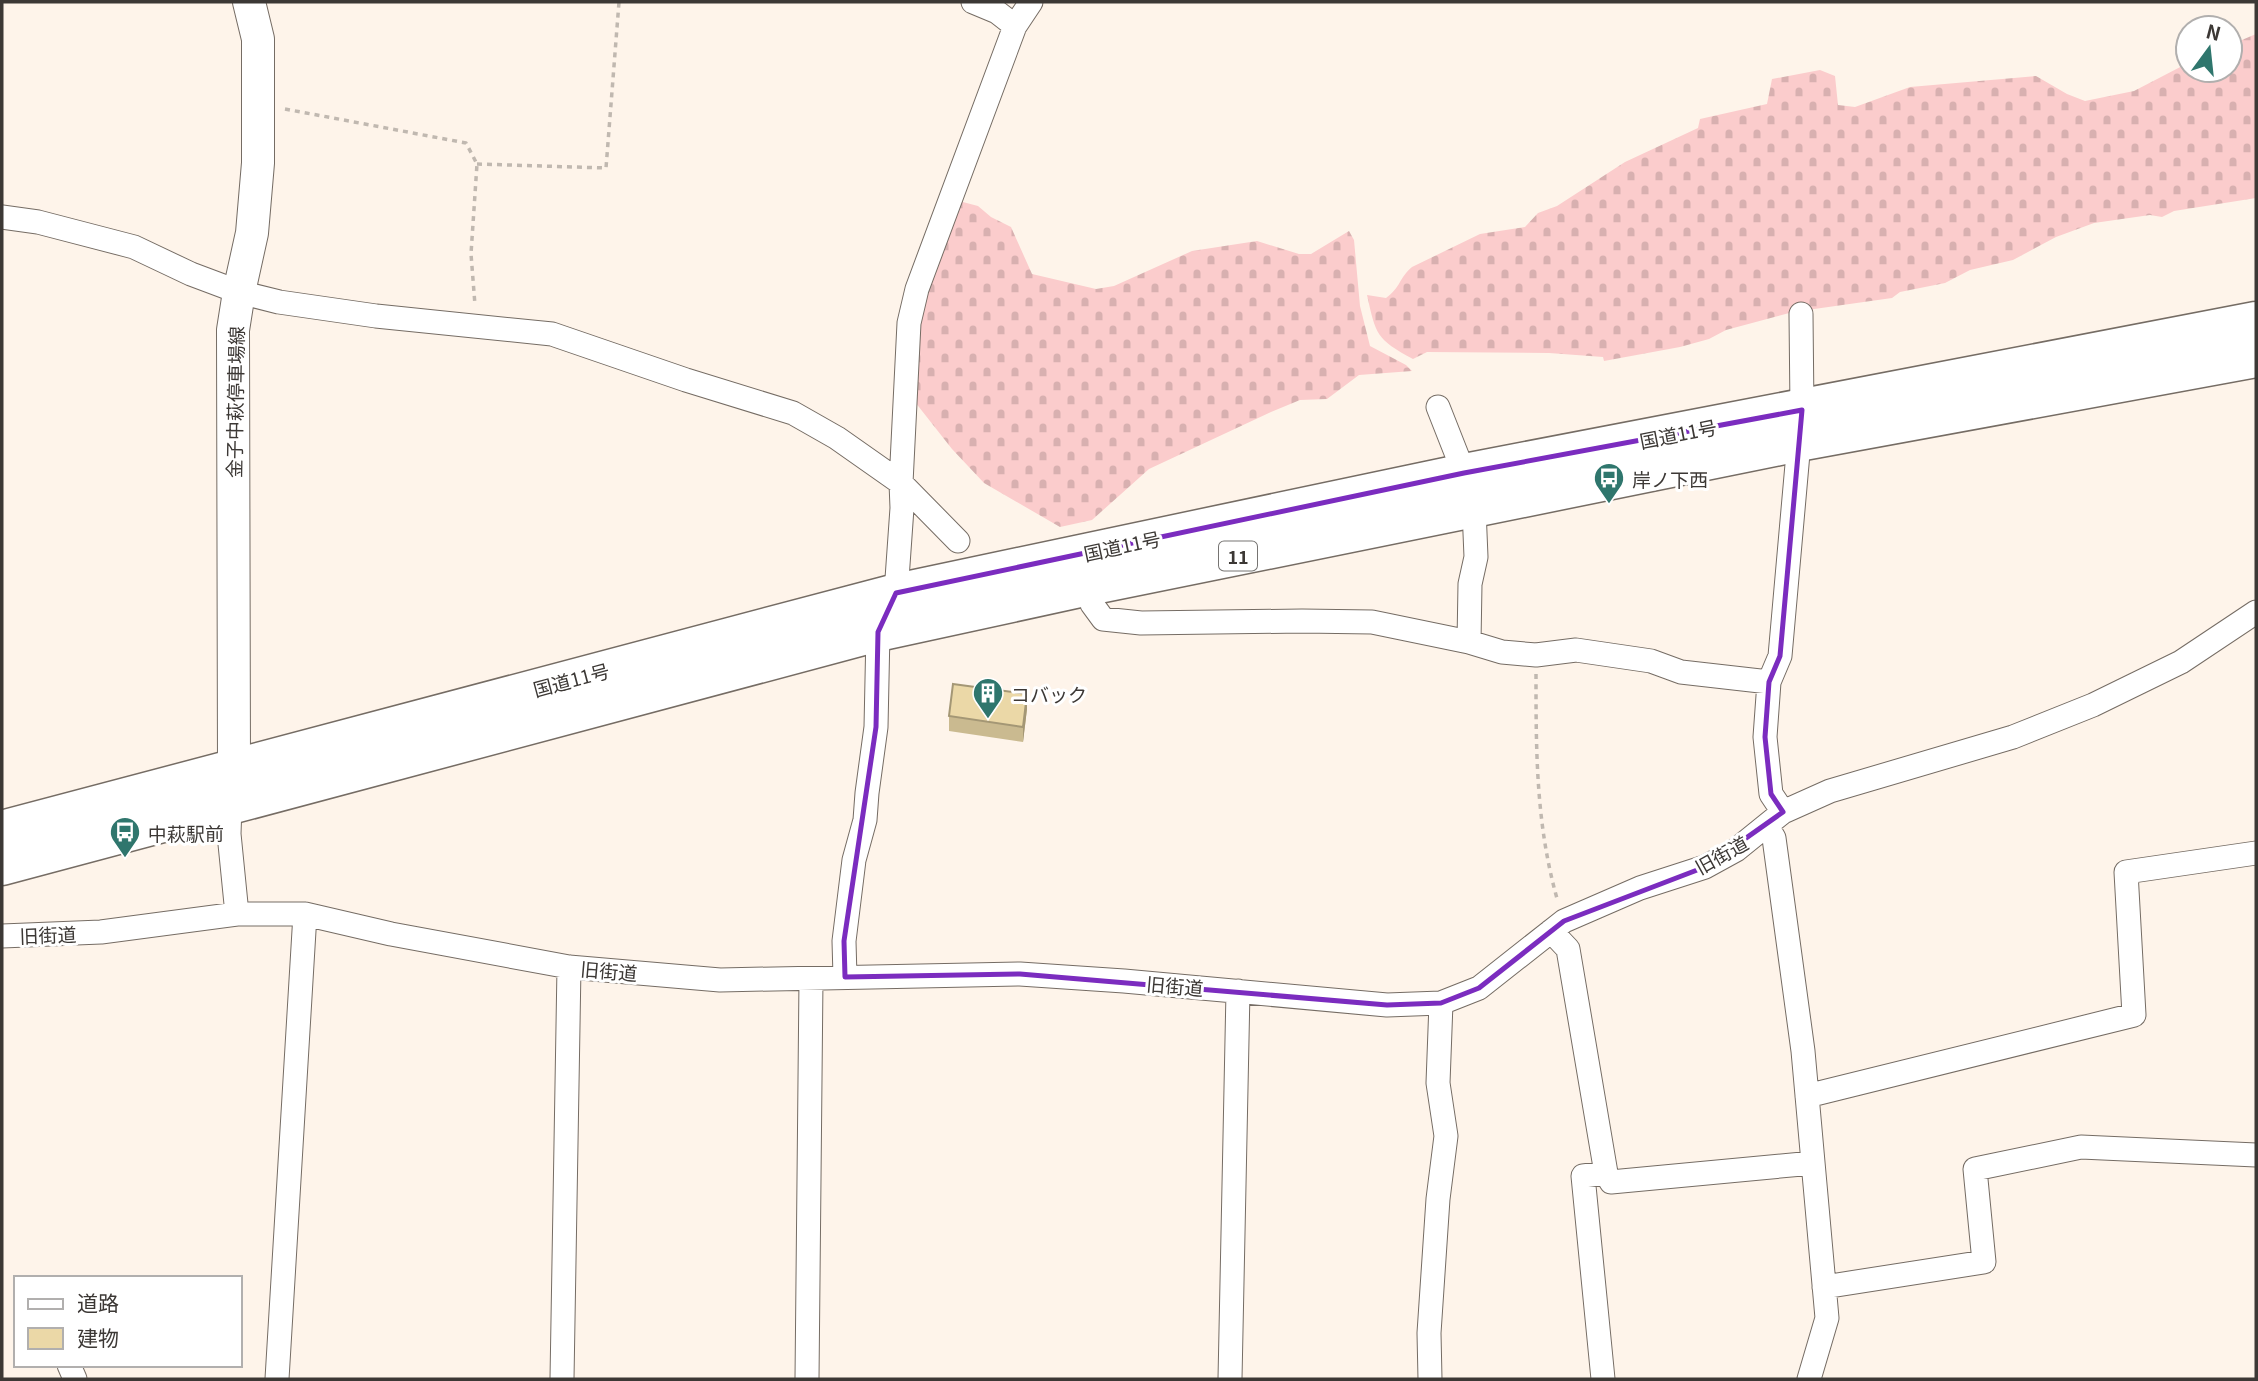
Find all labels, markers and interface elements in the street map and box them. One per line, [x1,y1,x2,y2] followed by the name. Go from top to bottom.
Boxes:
[2174,14,2244,84] north arrow
[2203,16,2224,46] text: N
[219,326,249,478] street label: 金子中萩停車場線
[1637,412,1719,454] street label: 国道11号
[1592,461,1626,505] bus stop icon: 岸ノ下西
[1632,465,1708,492] place label: 岸ノ下西
[1081,524,1163,566] street label: 国道11号
[1219,542,1257,570] road number: 11
[530,656,612,702] street label: 国道11号
[971,676,1005,720] building icon: コバック
[1011,680,1087,707] place label: コバック
[108,815,142,859] bus stop icon: 中萩駅前
[148,819,224,846] place label: 中萩駅前
[1690,828,1752,880] street label: 旧街道
[19,920,77,948] street label: 旧街道
[579,954,639,986] street label: 旧街道
[1145,969,1205,1001] street label: 旧街道
[14,1276,242,1367] legend
[77,1287,119,1317] text: 道路
[77,1322,119,1352] text: 建物

